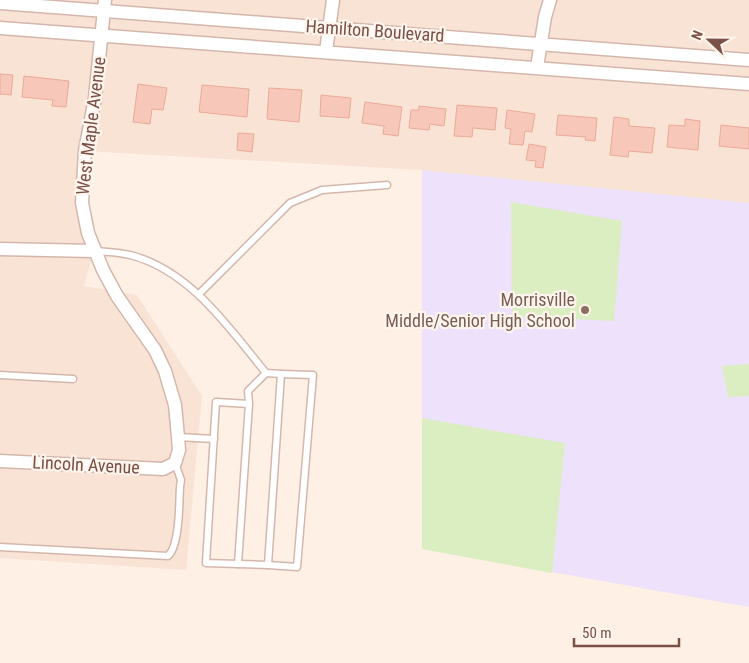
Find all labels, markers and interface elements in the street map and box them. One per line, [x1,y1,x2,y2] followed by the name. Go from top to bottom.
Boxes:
[305,15,445,46] street label: Hamilton Boulevard
[684,15,734,65] north arrow
[688,28,706,42] text: N
[72,56,109,196] street label: West Maple Avenue
[385,289,575,331] place label: Morrisville Middle/Senior High School
[579,304,591,316] marker: Morrisville Middle/Senior High School
[32,451,140,478] street label: Lincoln Avenue
[574,616,679,648] scale bar
[582,624,612,642] text: 50 m

